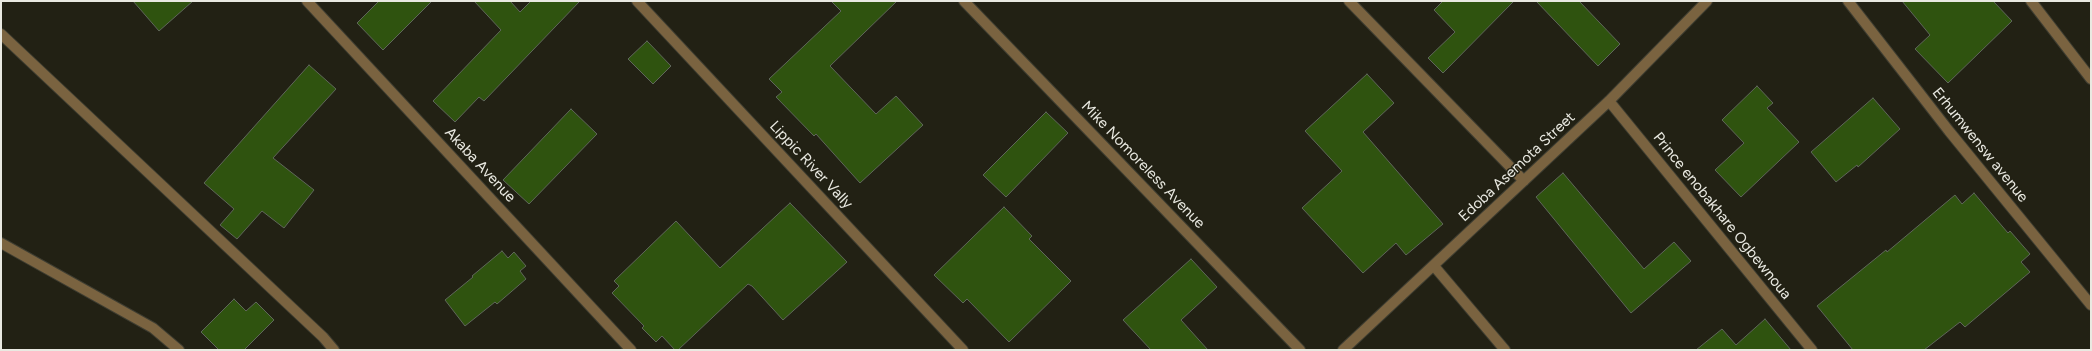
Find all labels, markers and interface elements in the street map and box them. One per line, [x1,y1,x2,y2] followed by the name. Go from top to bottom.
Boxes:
[1928,84,2032,206] street label: Erhumwensw avenue
[1077,98,1209,232] street label: Mike Nomoreless Avenue
[1455,108,1579,226] street label: Edoba Asemota Street
[766,117,856,213] street label: Lippic River Vally
[441,124,519,206] street label: Akaba Avenue
[1649,129,1795,303] street label: Prince enobakhare Ogbewnoua

